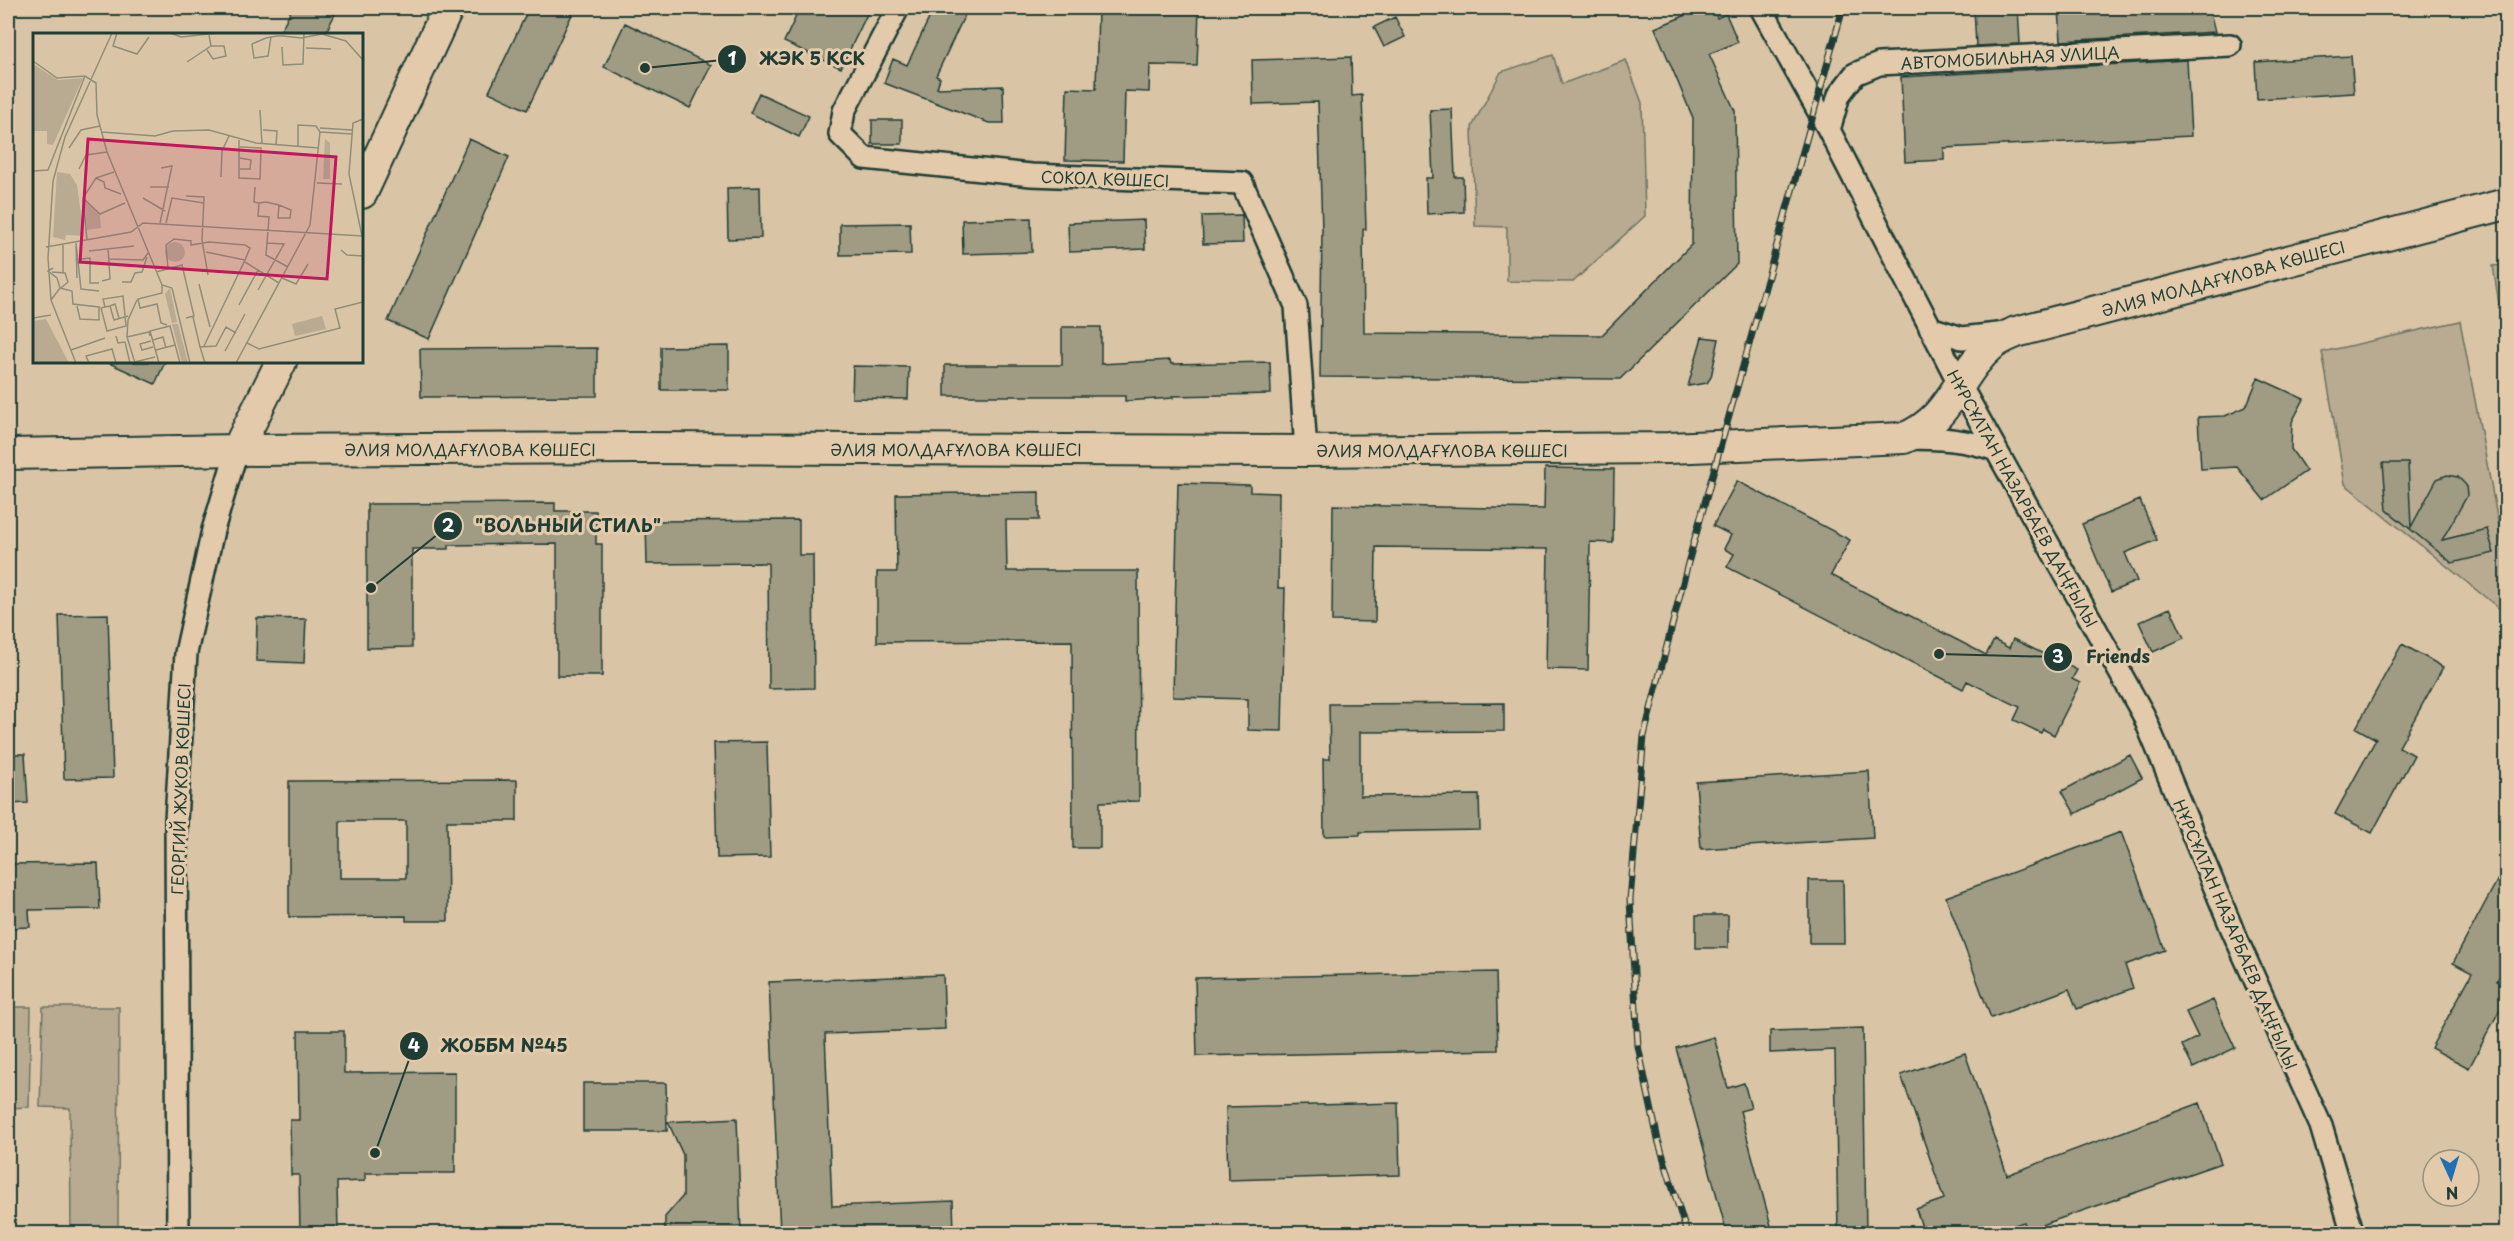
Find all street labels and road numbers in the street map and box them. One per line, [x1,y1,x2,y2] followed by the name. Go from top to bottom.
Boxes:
[1900,39,2120,75] street label: АВТОМОБИЛЬНАЯ УЛИЦА
[1040,164,1170,192] street label: СОКОЛ КӨШЕСІ
[2099,234,2347,322] street label: ӘЛИЯ МОЛДАҒҰЛОВА КӨШЕСІ
[1942,365,2104,631] street label: НҰРСҰЛТАН НАЗАРБАЕВ ДАҢҒЫЛЫ
[344,437,596,461] street label: ӘЛИЯ МОЛДАҒҰЛОВА КӨШЕСІ
[830,437,1082,461] street label: ӘЛИЯ МОЛДАҒҰЛОВА КӨШЕСІ
[1316,438,1568,462] street label: ӘЛИЯ МОЛДАҒҰЛОВА КӨШЕСІ
[164,683,196,895] street label: ГЕОРГИЙ ЖУКОВ КӨШЕСІ
[2168,795,2304,1073] street label: НҰРСҰЛТАН НАЗАРБАЕВ ДАҢҒЫЛЫ

